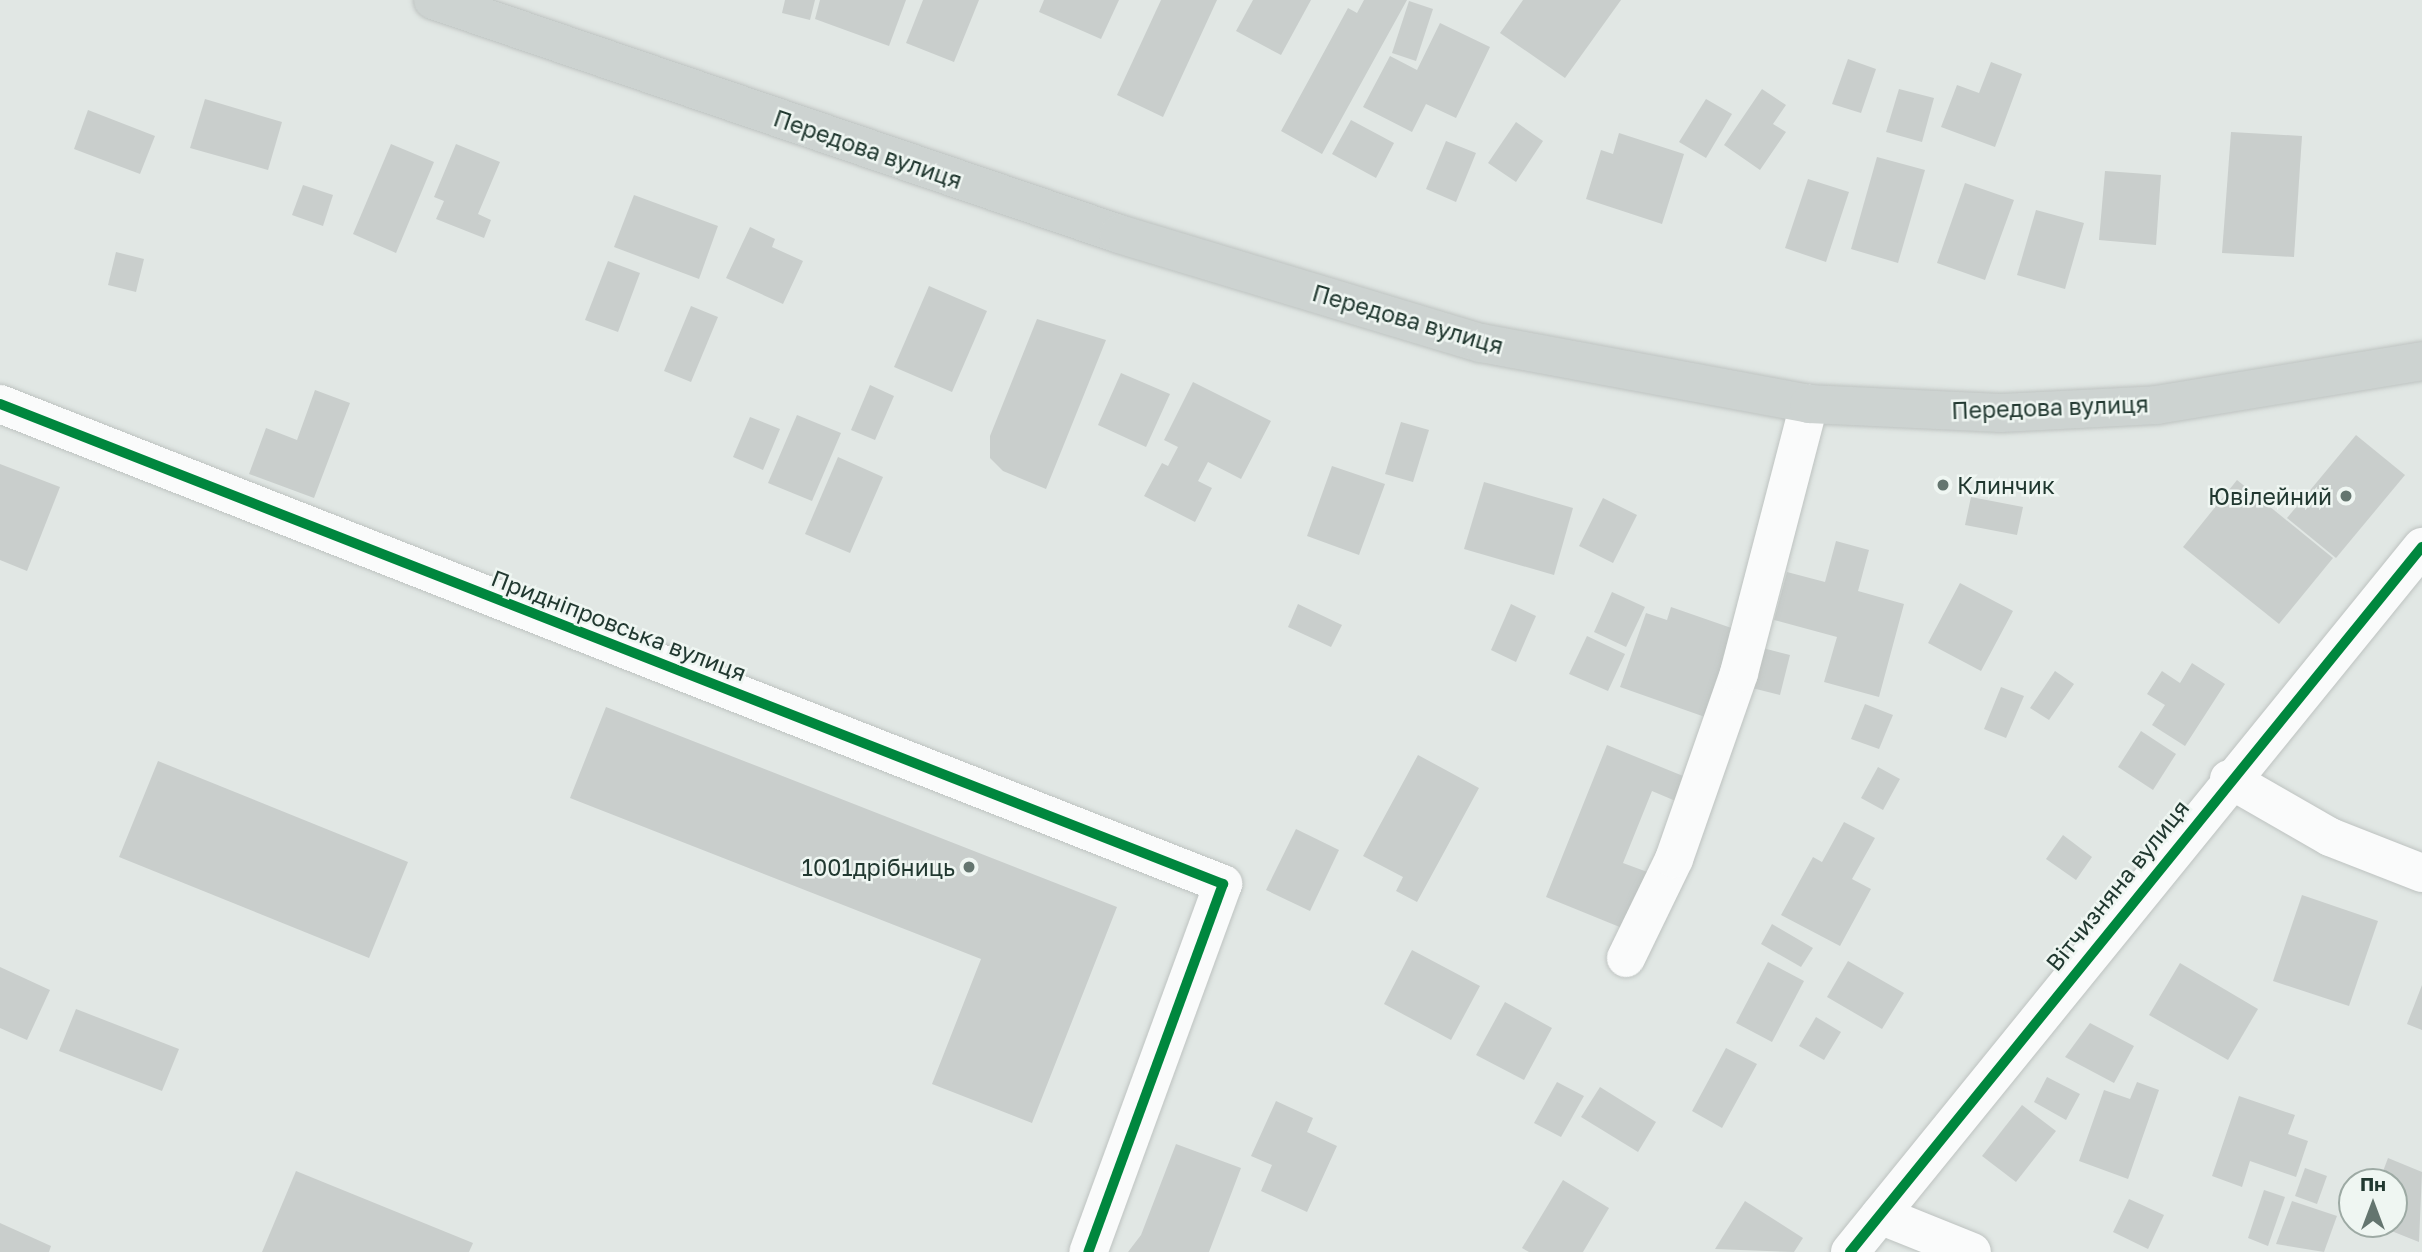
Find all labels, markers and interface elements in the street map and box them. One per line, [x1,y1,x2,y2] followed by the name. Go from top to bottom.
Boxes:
[770,104,966,194] street label: Передова вулиця
[1309,279,1507,359] street label: Передова вулиця
[1951,390,2149,424] street label: Передова вулиця
[1957,471,2055,499] place label: Клинчик
[1935,477,1951,493] marker: Клинчик
[2208,482,2332,510] place label: Ювілейний
[2338,488,2354,504] marker: Ювілейний
[488,564,750,686] street label: Придніпровська вулиця
[2040,794,2194,976] street label: Вітчизняна вулиця
[802,853,955,881] place label: 1001дрібниць
[961,859,977,875] marker: 1001дрібниць
[2338,1168,2408,1238] north arrow
[2360,1172,2386,1195] text: Пн

